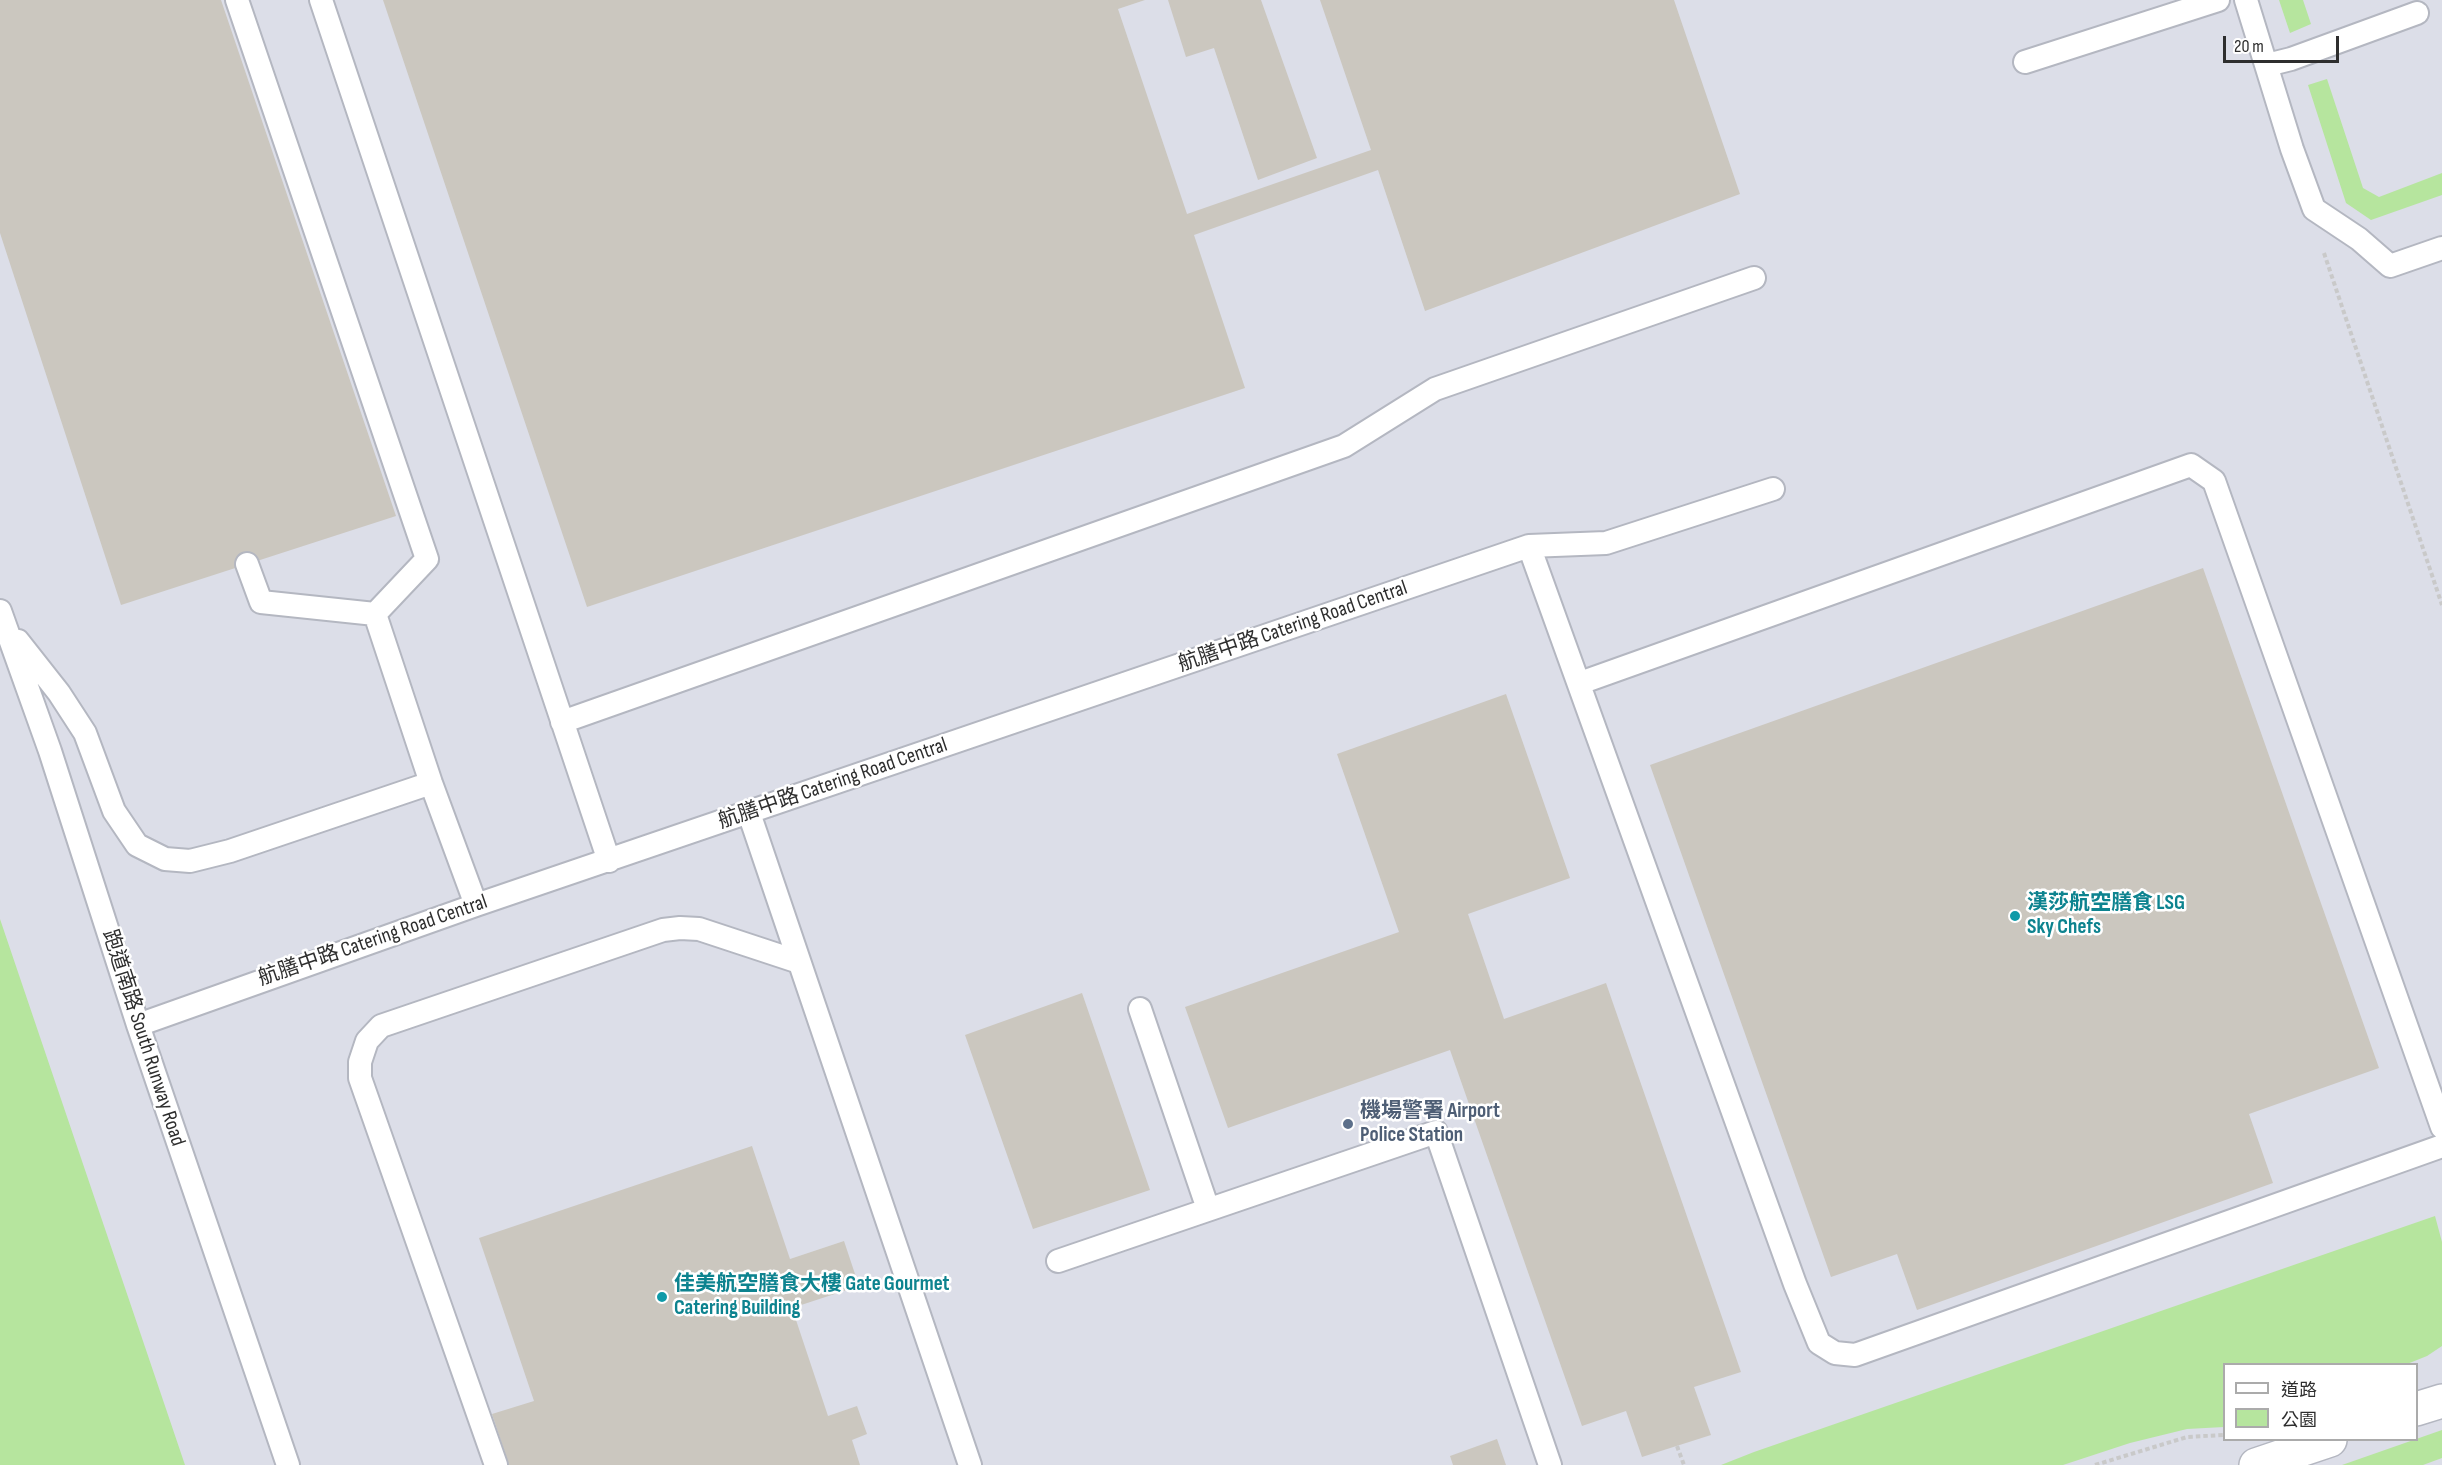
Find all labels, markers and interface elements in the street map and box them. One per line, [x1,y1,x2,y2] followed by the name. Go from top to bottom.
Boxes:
[2226,24,2342,62] scale bar
[2234,36,2264,57] text: 20 m
[1175,576,1411,678] street label: 航膳中路 Catering Road Central
[715,733,951,835] street label: 航膳中路 Catering Road Central
[255,890,491,992] street label: 航膳中路 Catering Road Central
[2027,891,2185,941] place label: 漢莎航空膳食 LSG Sky Chefs
[2008,909,2022,923] marker: 漢莎航空膳食 LSG Sky Chefs
[96,927,190,1149] street label: 跑道南路 South Runway Road
[1360,1099,1500,1149] place label: 機場警署 Airport Police Station
[1341,1117,1355,1131] marker: 機場警署 Airport Police Station
[674,1272,950,1322] place label: 佳美航空膳食大樓 Gate Gourmet Catering Building
[655,1290,669,1304] marker: 佳美航空膳食大樓 Gate Gourmet Catering Building
[2223,1363,2418,1441] legend
[2281,1380,2317,1401] text: 道路
[2281,1410,2317,1431] text: 公園

